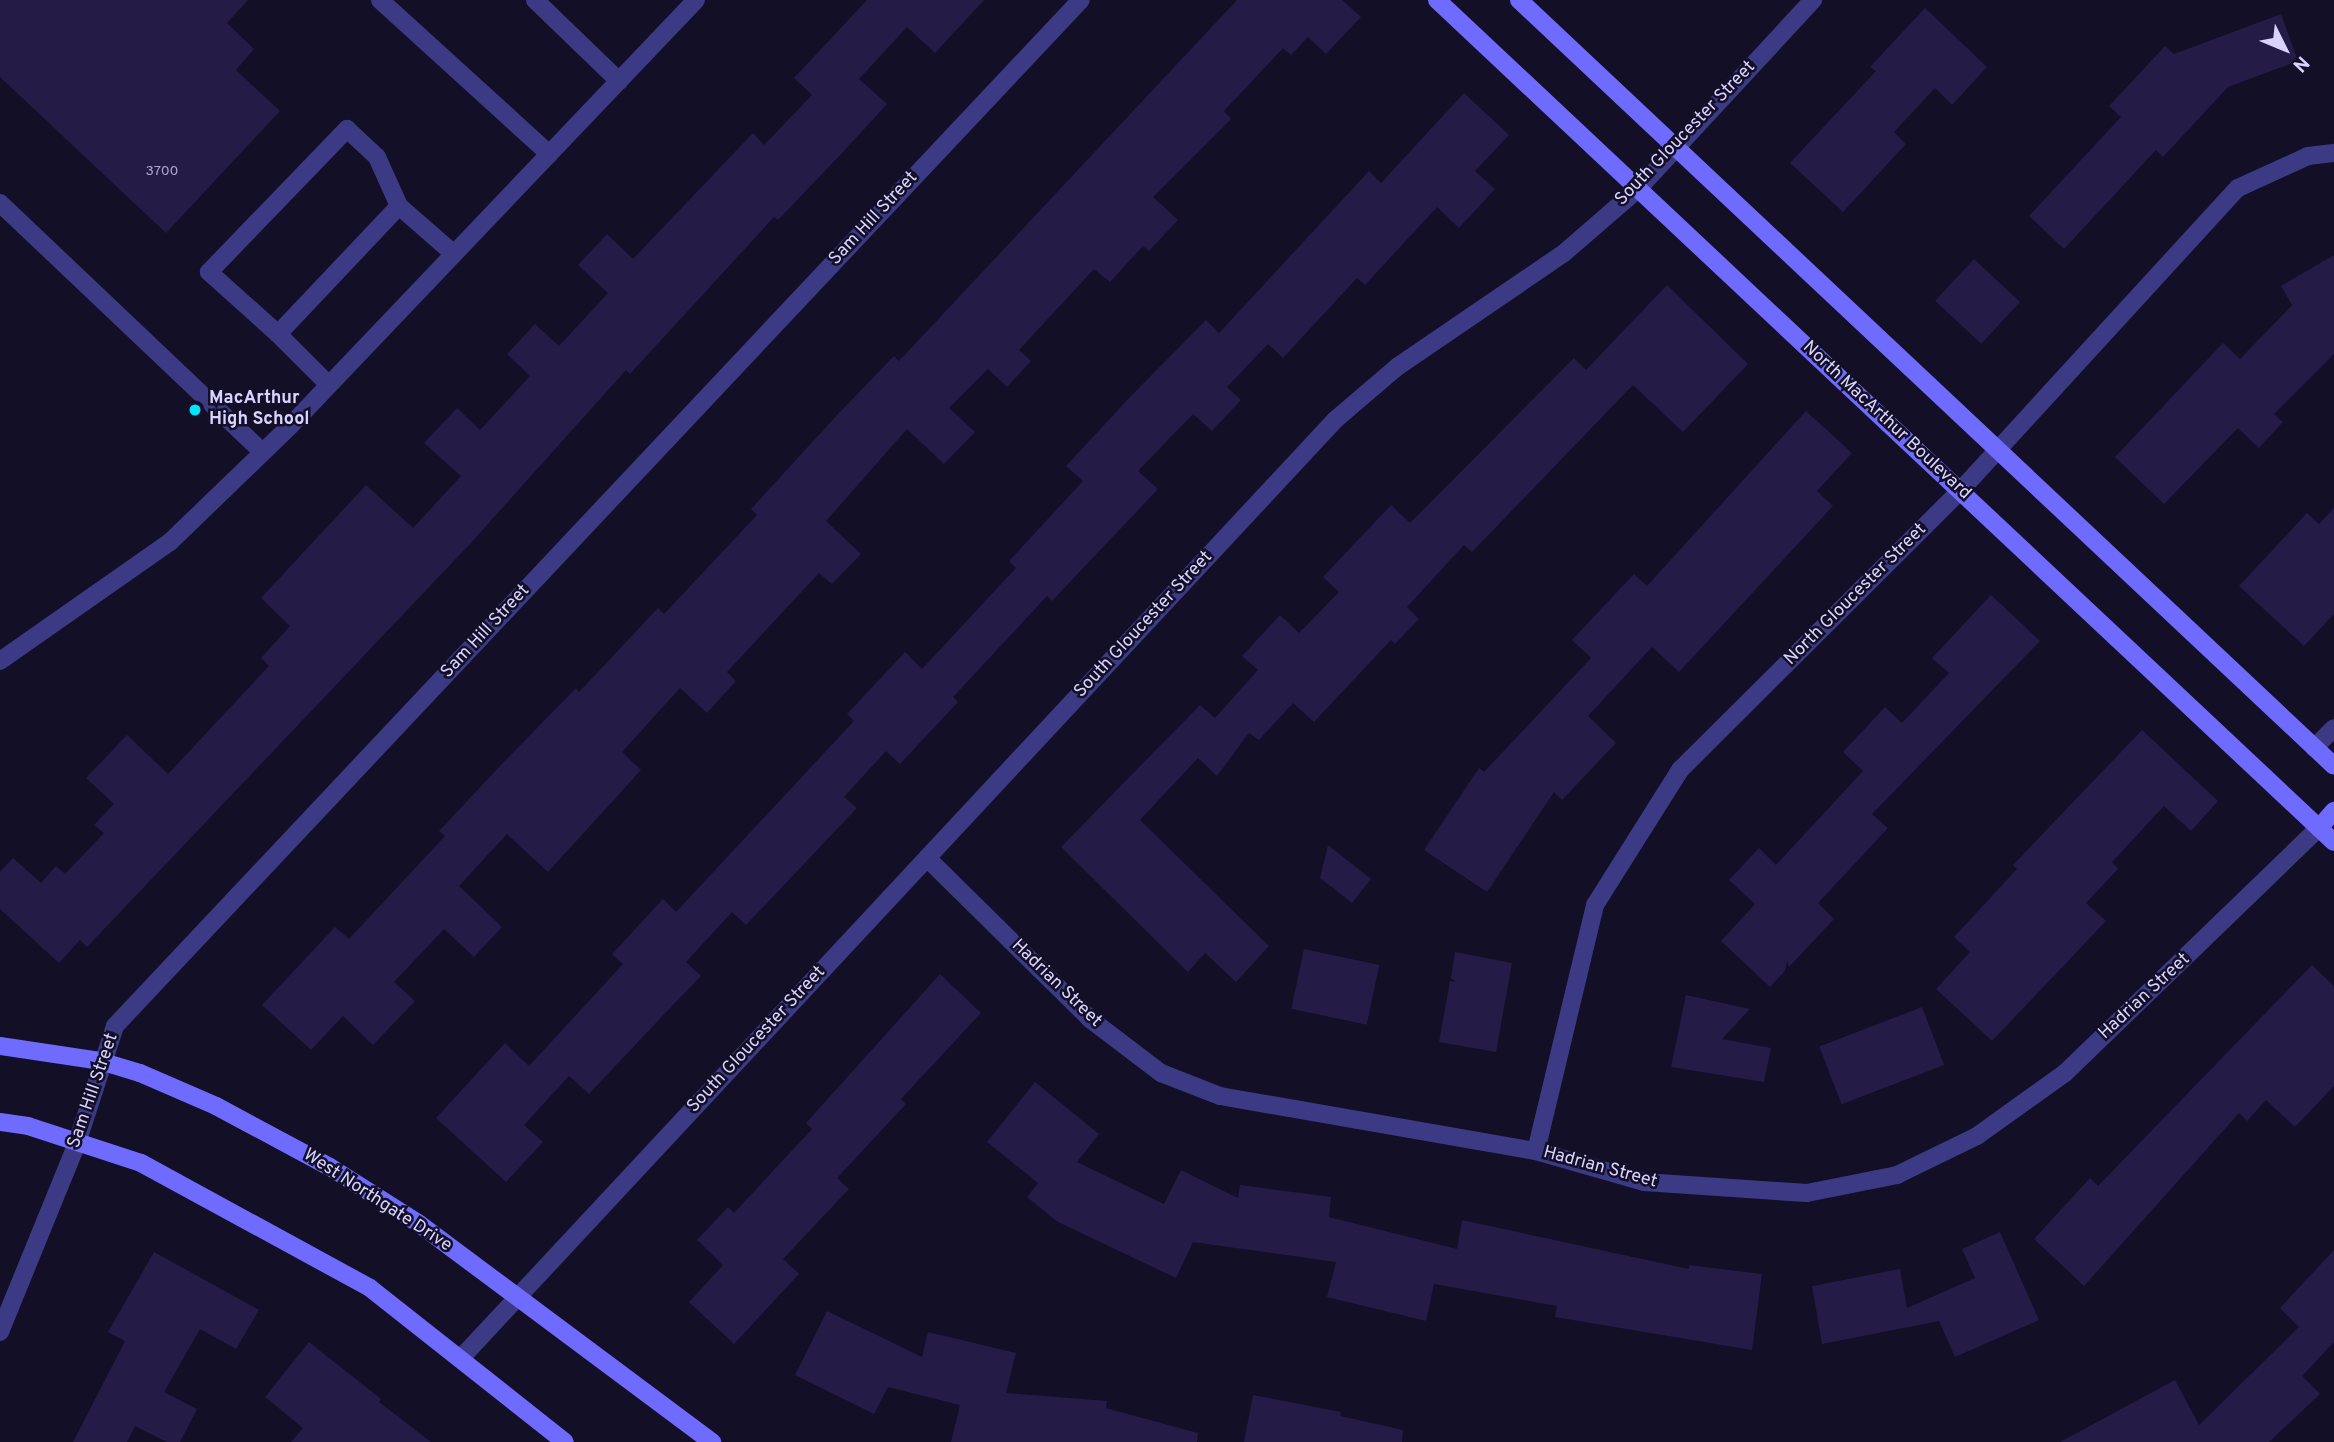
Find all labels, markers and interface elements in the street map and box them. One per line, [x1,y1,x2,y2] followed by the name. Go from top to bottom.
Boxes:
[2250,14,2320,84] north arrow
[2287,50,2314,76] text: N
[1611,57,1761,211] street label: South Gloucester Street
[145,164,179,180] house number: 3700
[825,168,923,270] street label: Sam Hill Street
[1797,337,1975,505] street label: North MacArthur Boulevard
[209,389,310,432] place label: MacArthur High School
[187,402,203,418] marker: MacArthur High School
[1780,519,1932,671] street label: North Gloucester Street
[1070,547,1218,703] street label: South Gloucester Street
[437,581,535,683] street label: Sam Hill Street
[1006,936,1106,1032] street label: Hadrian Street
[2095,949,2195,1045] street label: Hadrian Street
[683,962,831,1118] street label: South Gloucester Street
[64,1031,124,1151] street label: Sam Hill Street
[1541,1142,1659,1194] street label: Hadrian Street
[299,1145,455,1257] street label: West Northgate Drive

